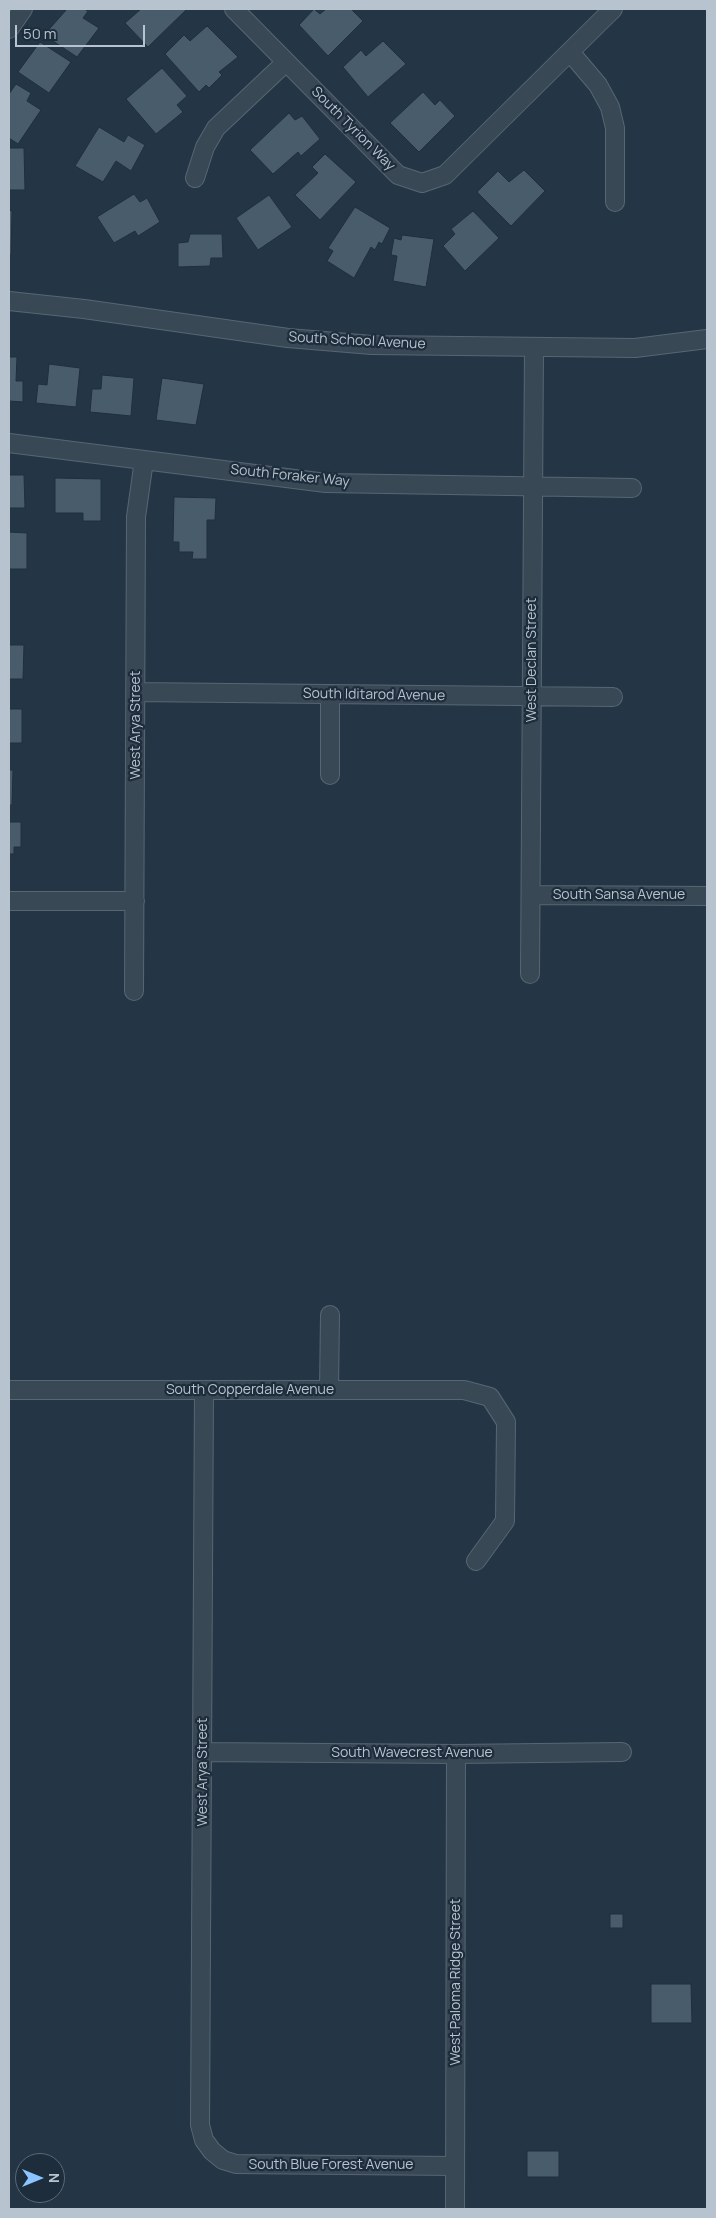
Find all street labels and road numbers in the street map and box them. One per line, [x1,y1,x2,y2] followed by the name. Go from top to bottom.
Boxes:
[308,84,398,174] street label: South Tyrion Way
[288,329,426,353] street label: South School Avenue
[230,461,350,491] street label: South Foraker Way
[524,598,540,722] street label: West Declan Street
[128,671,144,779] street label: West Arya Street
[303,685,445,705] street label: South Iditarod Avenue
[553,887,685,903] street label: South Sansa Avenue
[166,1382,334,1398] street label: South Copperdale Avenue
[195,1718,211,1826] street label: West Arya Street
[331,1745,493,1761] street label: South Wavecrest Avenue
[448,1899,464,2065] street label: West Paloma Ridge Street
[249,2157,413,2173] street label: South Blue Forest Avenue

